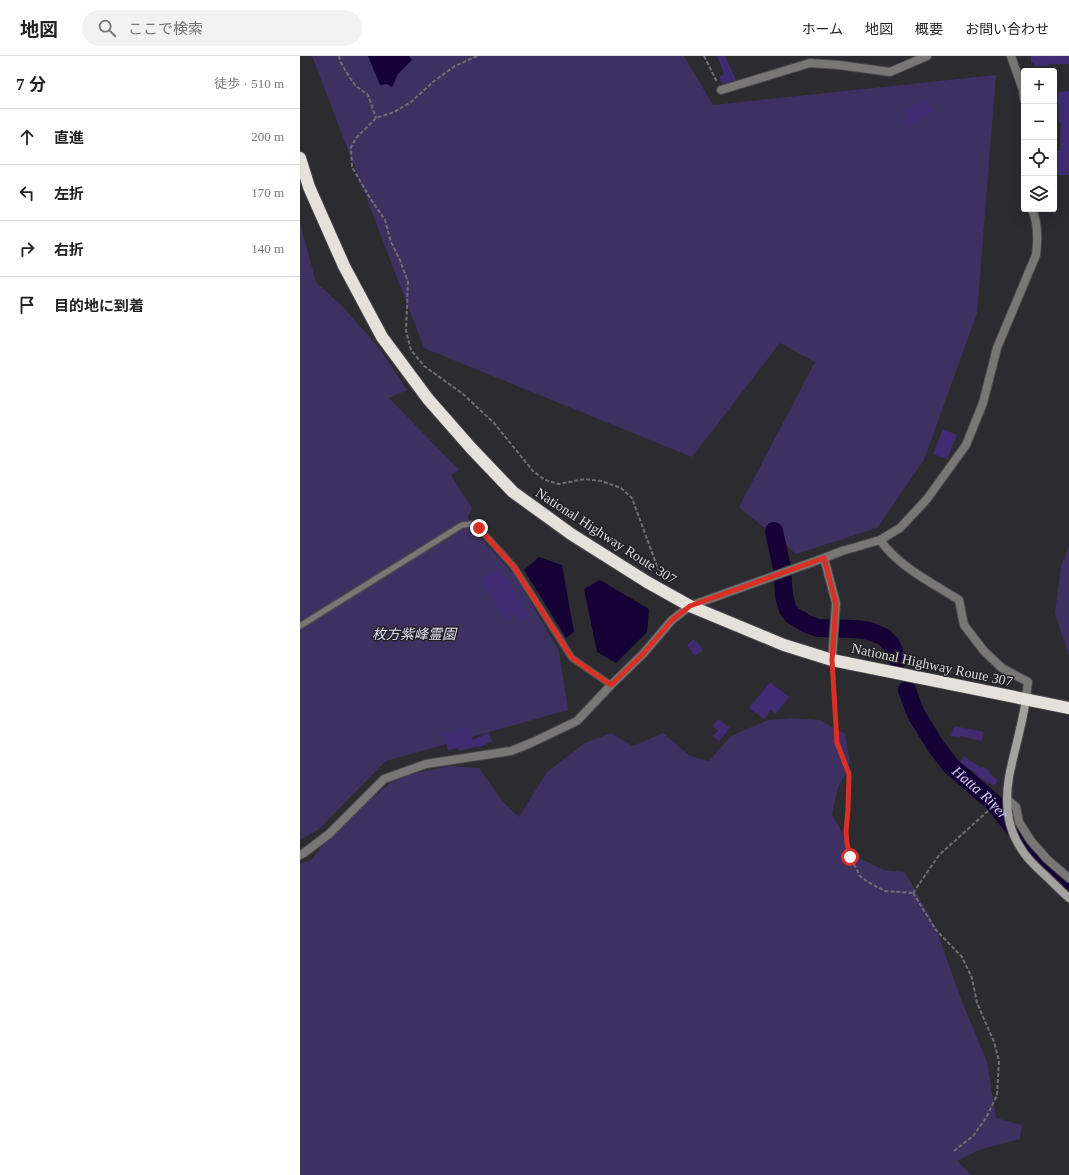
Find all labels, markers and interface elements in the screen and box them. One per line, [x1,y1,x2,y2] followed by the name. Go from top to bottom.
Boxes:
[82,10,362,46] search box
[96,17,118,39] icon: search
[20,19,58,40] text: 地図
[128,21,203,37] text: ここで検索
[801,22,843,37] text: ホーム
[865,22,893,37] text: 地図
[915,22,943,37] text: 概要
[965,22,1049,37] text: お問い合わせ
[1021,68,1057,212] map controls
[1021,68,1057,104] button: +
[16,75,46,94] text: 7 分
[214,76,284,91] text: 徒歩 · 510 m
[1021,104,1057,140] button: −
[16,126,38,148] icon: ahead
[251,129,284,144] text: 200 m
[54,130,84,146] text: 直進
[1021,140,1057,176] button: locate
[1021,176,1057,212] button: layers
[16,182,38,204] icon: left
[251,185,284,200] text: 170 m
[54,186,84,202] text: 左折
[16,238,38,260] icon: right
[251,241,284,256] text: 140 m
[54,242,84,258] text: 右折
[16,294,38,316] icon: arrive
[54,298,144,314] text: 目的地に到着
[533,485,679,587] street label: National Highway Route 307
[470,519,488,537] route end
[372,627,458,642] park label: 枚方紫峰霊園
[850,641,1014,689] street label: National Highway Route 307
[948,762,1012,822] water label: Hatta River
[841,848,859,866] route start

